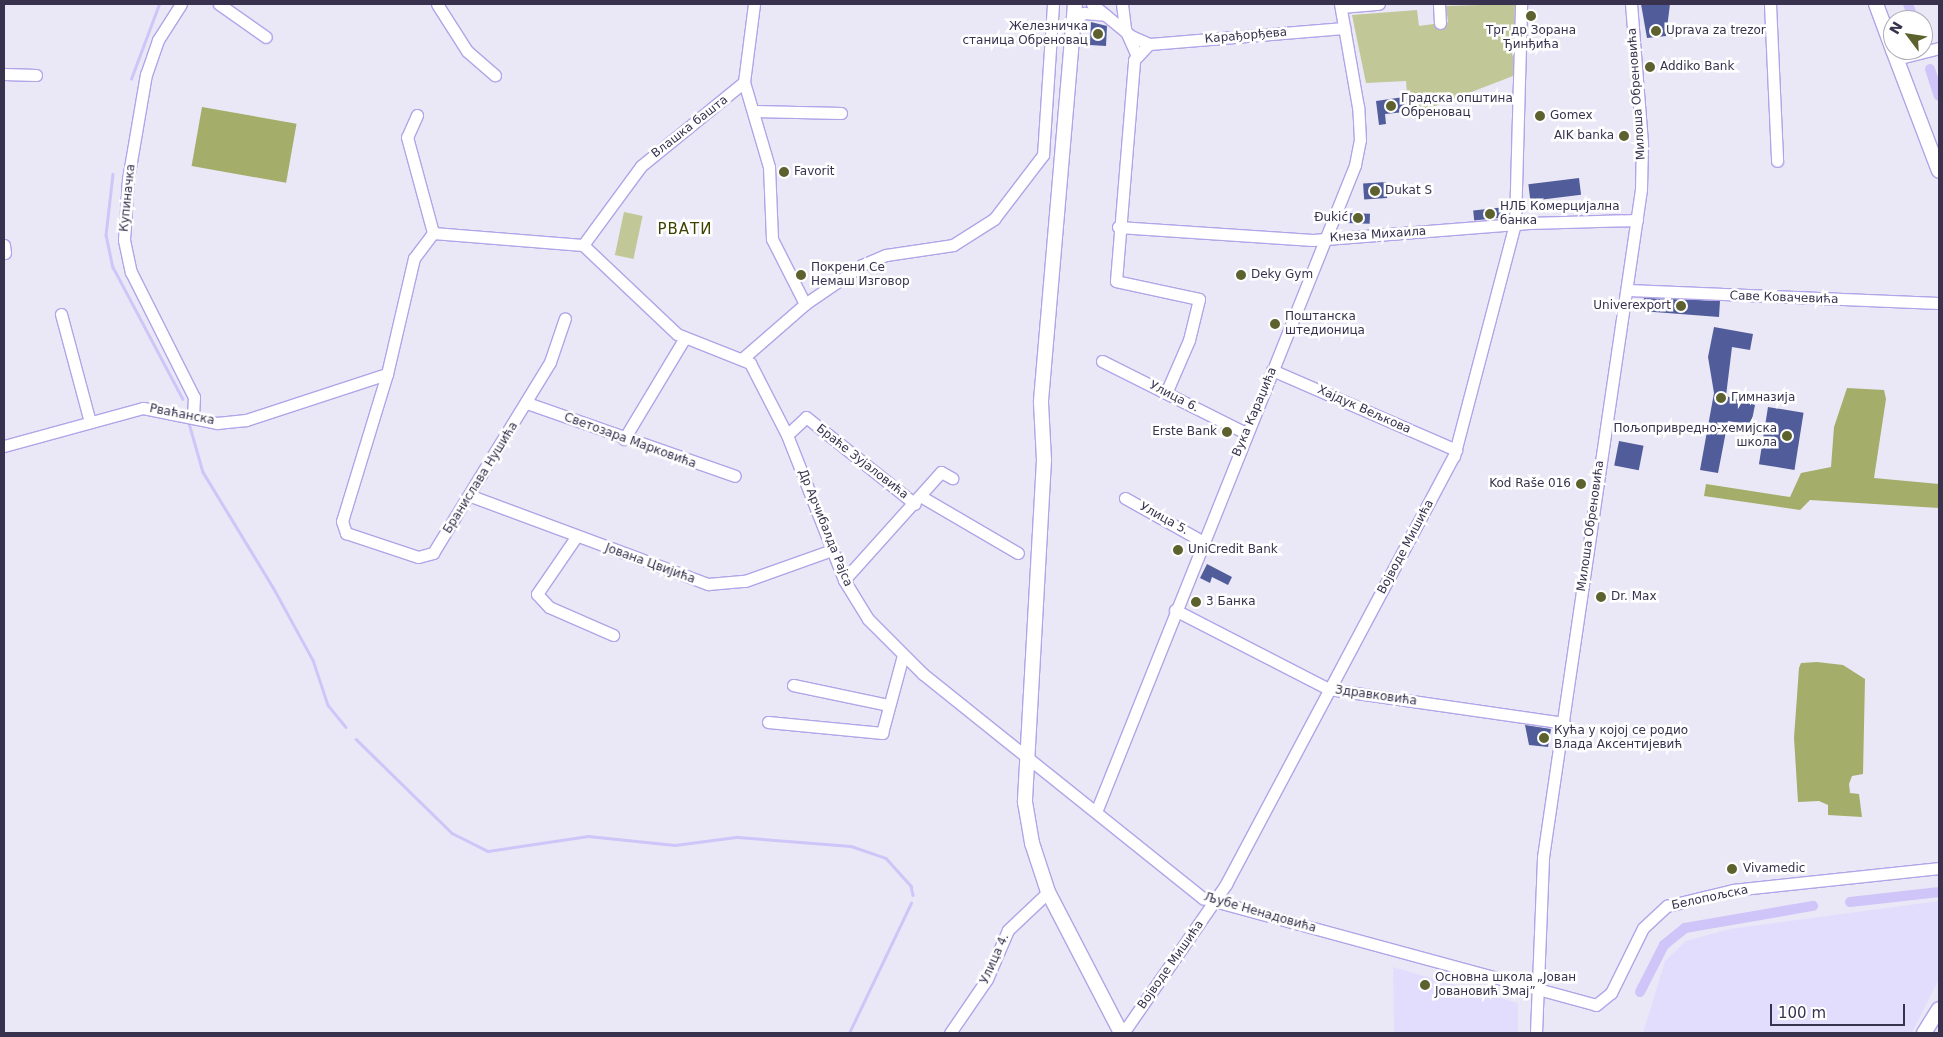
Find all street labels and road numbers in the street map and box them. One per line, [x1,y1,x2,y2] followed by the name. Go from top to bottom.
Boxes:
[1204,25,1288,47] street label: Карађорђева
[1625,27,1649,161] street label: Милоша Обреновића
[649,93,731,161] street label: Влашка башта
[117,163,139,233] street label: Купиначка
[1329,224,1427,246] street label: Кнеза Михаила
[1729,289,1839,307] street label: Саве Ковачевића
[1230,365,1280,459] street label: Вука Караџића
[1147,378,1201,416] street label: Улица 6.
[1315,383,1413,437] street label: Хајдук Вељкова
[148,402,216,428] street label: Рваћанска
[562,410,698,472] street label: Светозара Марковића
[441,420,521,536] street label: Бранислава Нушића
[813,422,911,502] street label: Браће Зујаловића
[1575,459,1607,593] street label: Милоша Обреновића
[795,467,855,589] street label: Др Арчибалда Рајса
[1375,497,1437,597] street label: Војводе Мишића
[1137,500,1191,538] street label: Улица 5.
[603,541,697,587] street label: Јована Цвијића
[1334,683,1418,709] street label: Здравковића
[1670,883,1750,913] street label: Белопољска
[1202,890,1318,936] street label: Љубе Ненадовића
[1135,918,1207,1012] street label: Војводе Мишића
[978,932,1012,986] street label: Улица 4.

